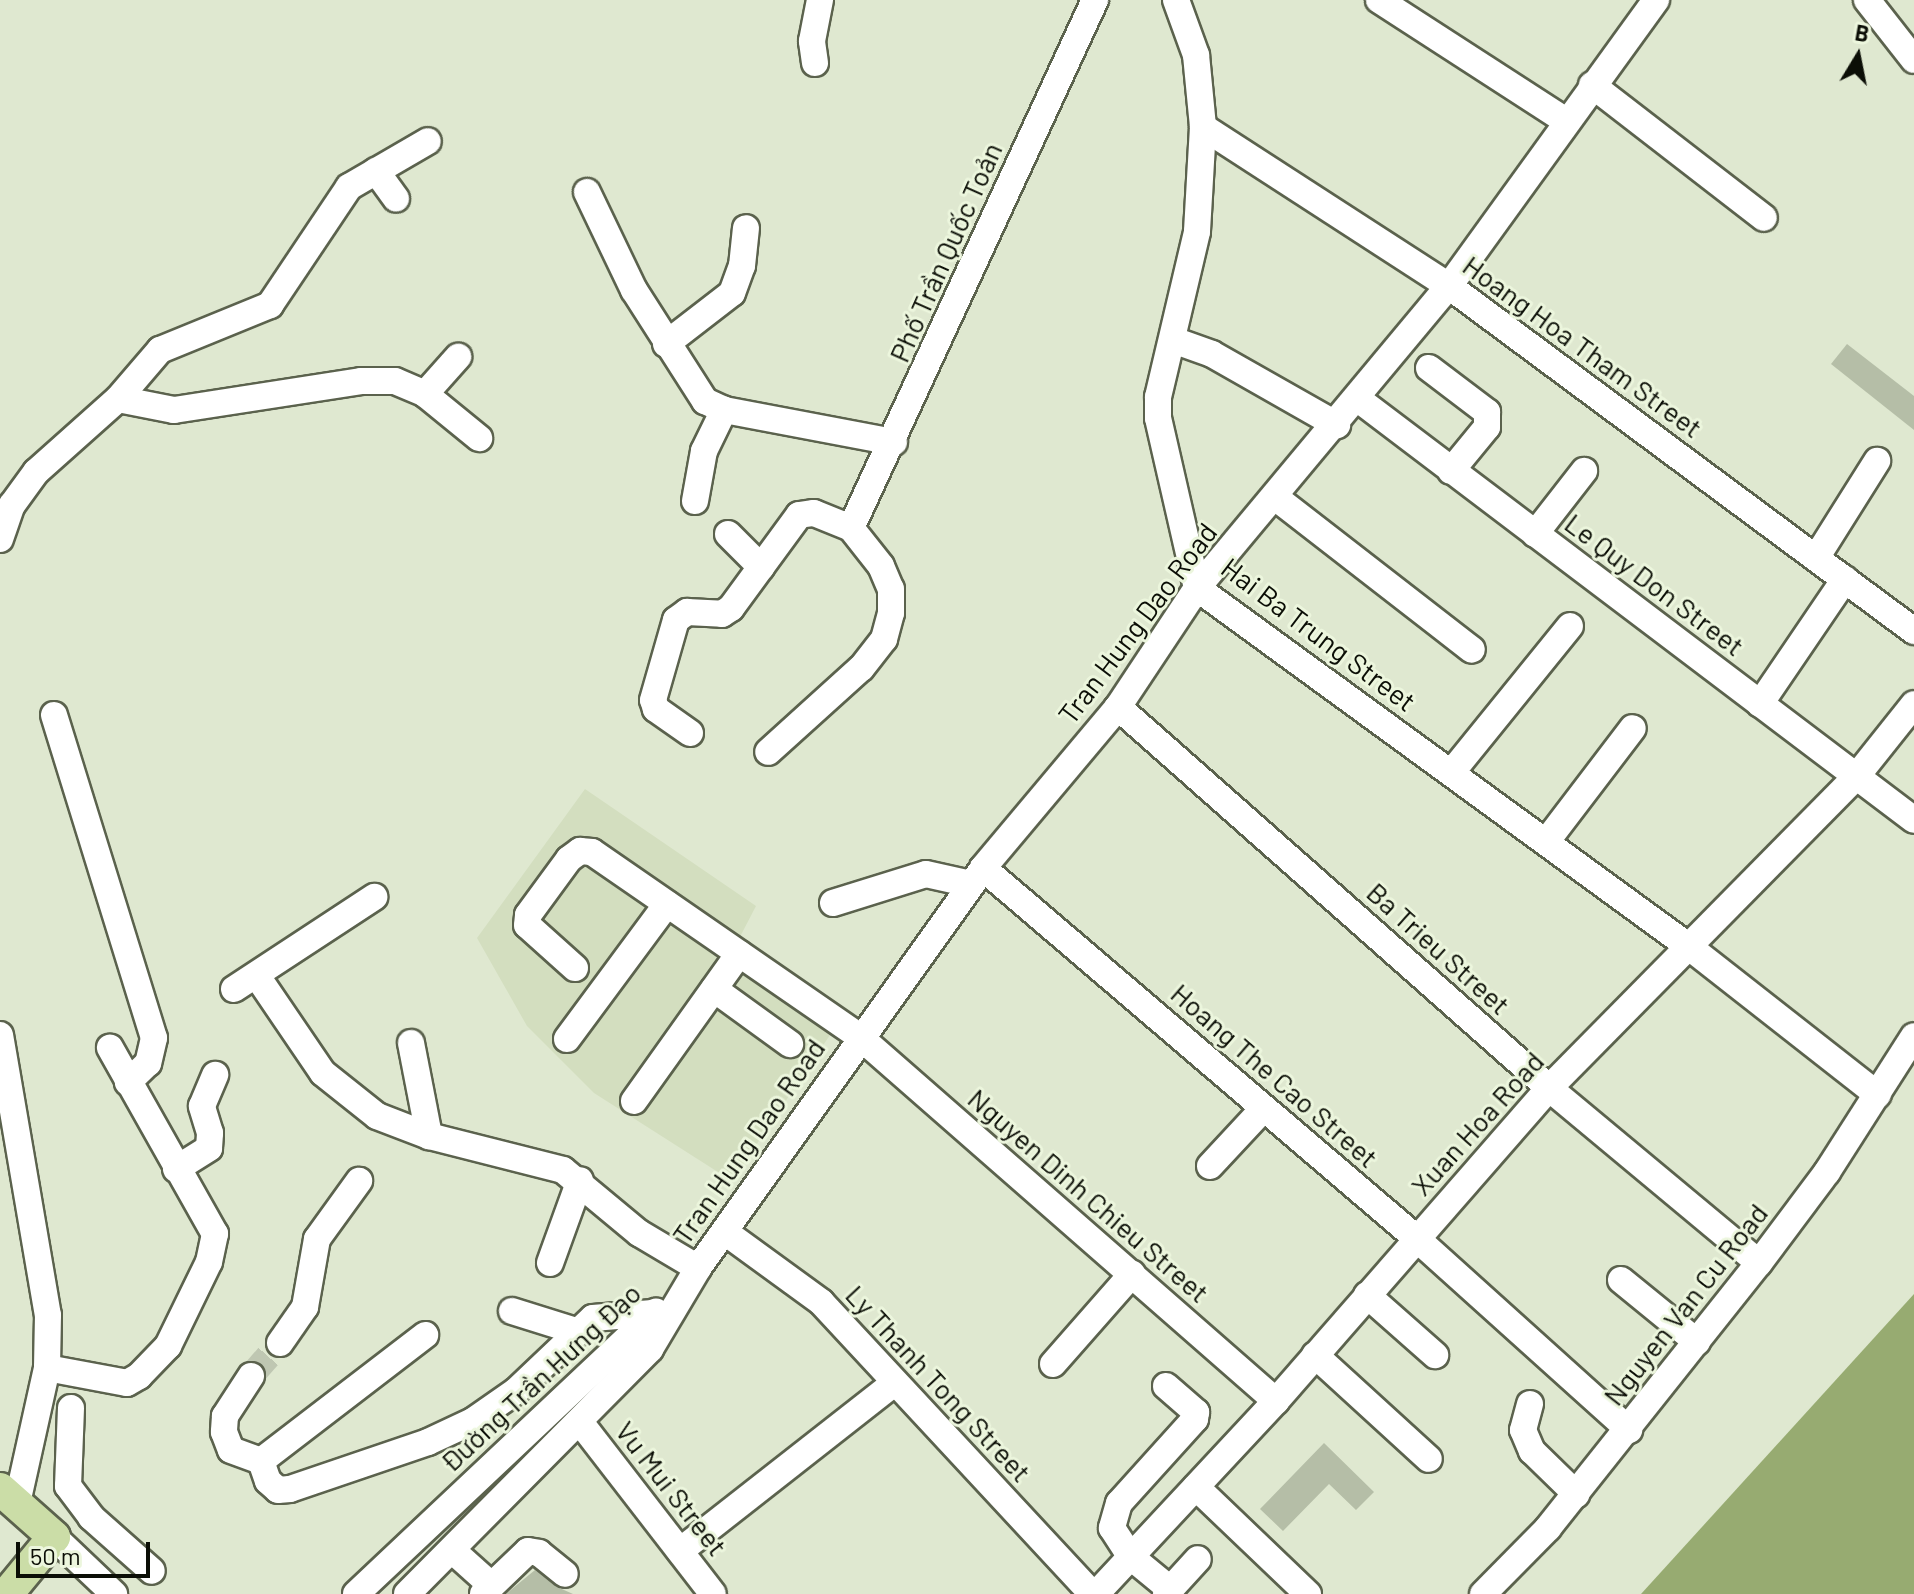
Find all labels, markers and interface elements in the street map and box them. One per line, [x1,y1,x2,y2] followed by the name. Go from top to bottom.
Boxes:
[1818,16,1898,96] north arrow
[1853,18,1871,46] text: B
[882,137,1008,367] street label: Phố Trần Quốc Toản
[1457,248,1709,444] street label: Hoang Hoa Tham Street
[1559,506,1751,662] street label: Le Quy Don Street
[1051,516,1223,730] street label: Tran Hung Dao Road
[1215,550,1423,718] street label: Hai Ba Trung Street
[1360,875,1518,1021] street label: Ba Trieu Street
[1165,976,1385,1174] street label: Hoang The Cao Street
[665,1032,831,1250] street label: Tran Hung Dao Road
[1404,1044,1550,1202] street label: Xuan Hoa Road
[962,1081,1216,1309] street label: Nguyen Dinh Chieu Street
[1596,1196,1774,1412] street label: Nguyen Van Cu Road
[433,1276,647,1478] street label: Đường Trần Hưng Đạo
[839,1278,1039,1488] street label: Ly Thanh Tong Street
[609,1414,735,1562] street label: Vu Mui Street
[20,1526,154,1576] scale bar
[30,1541,81,1570] text: 50 m

